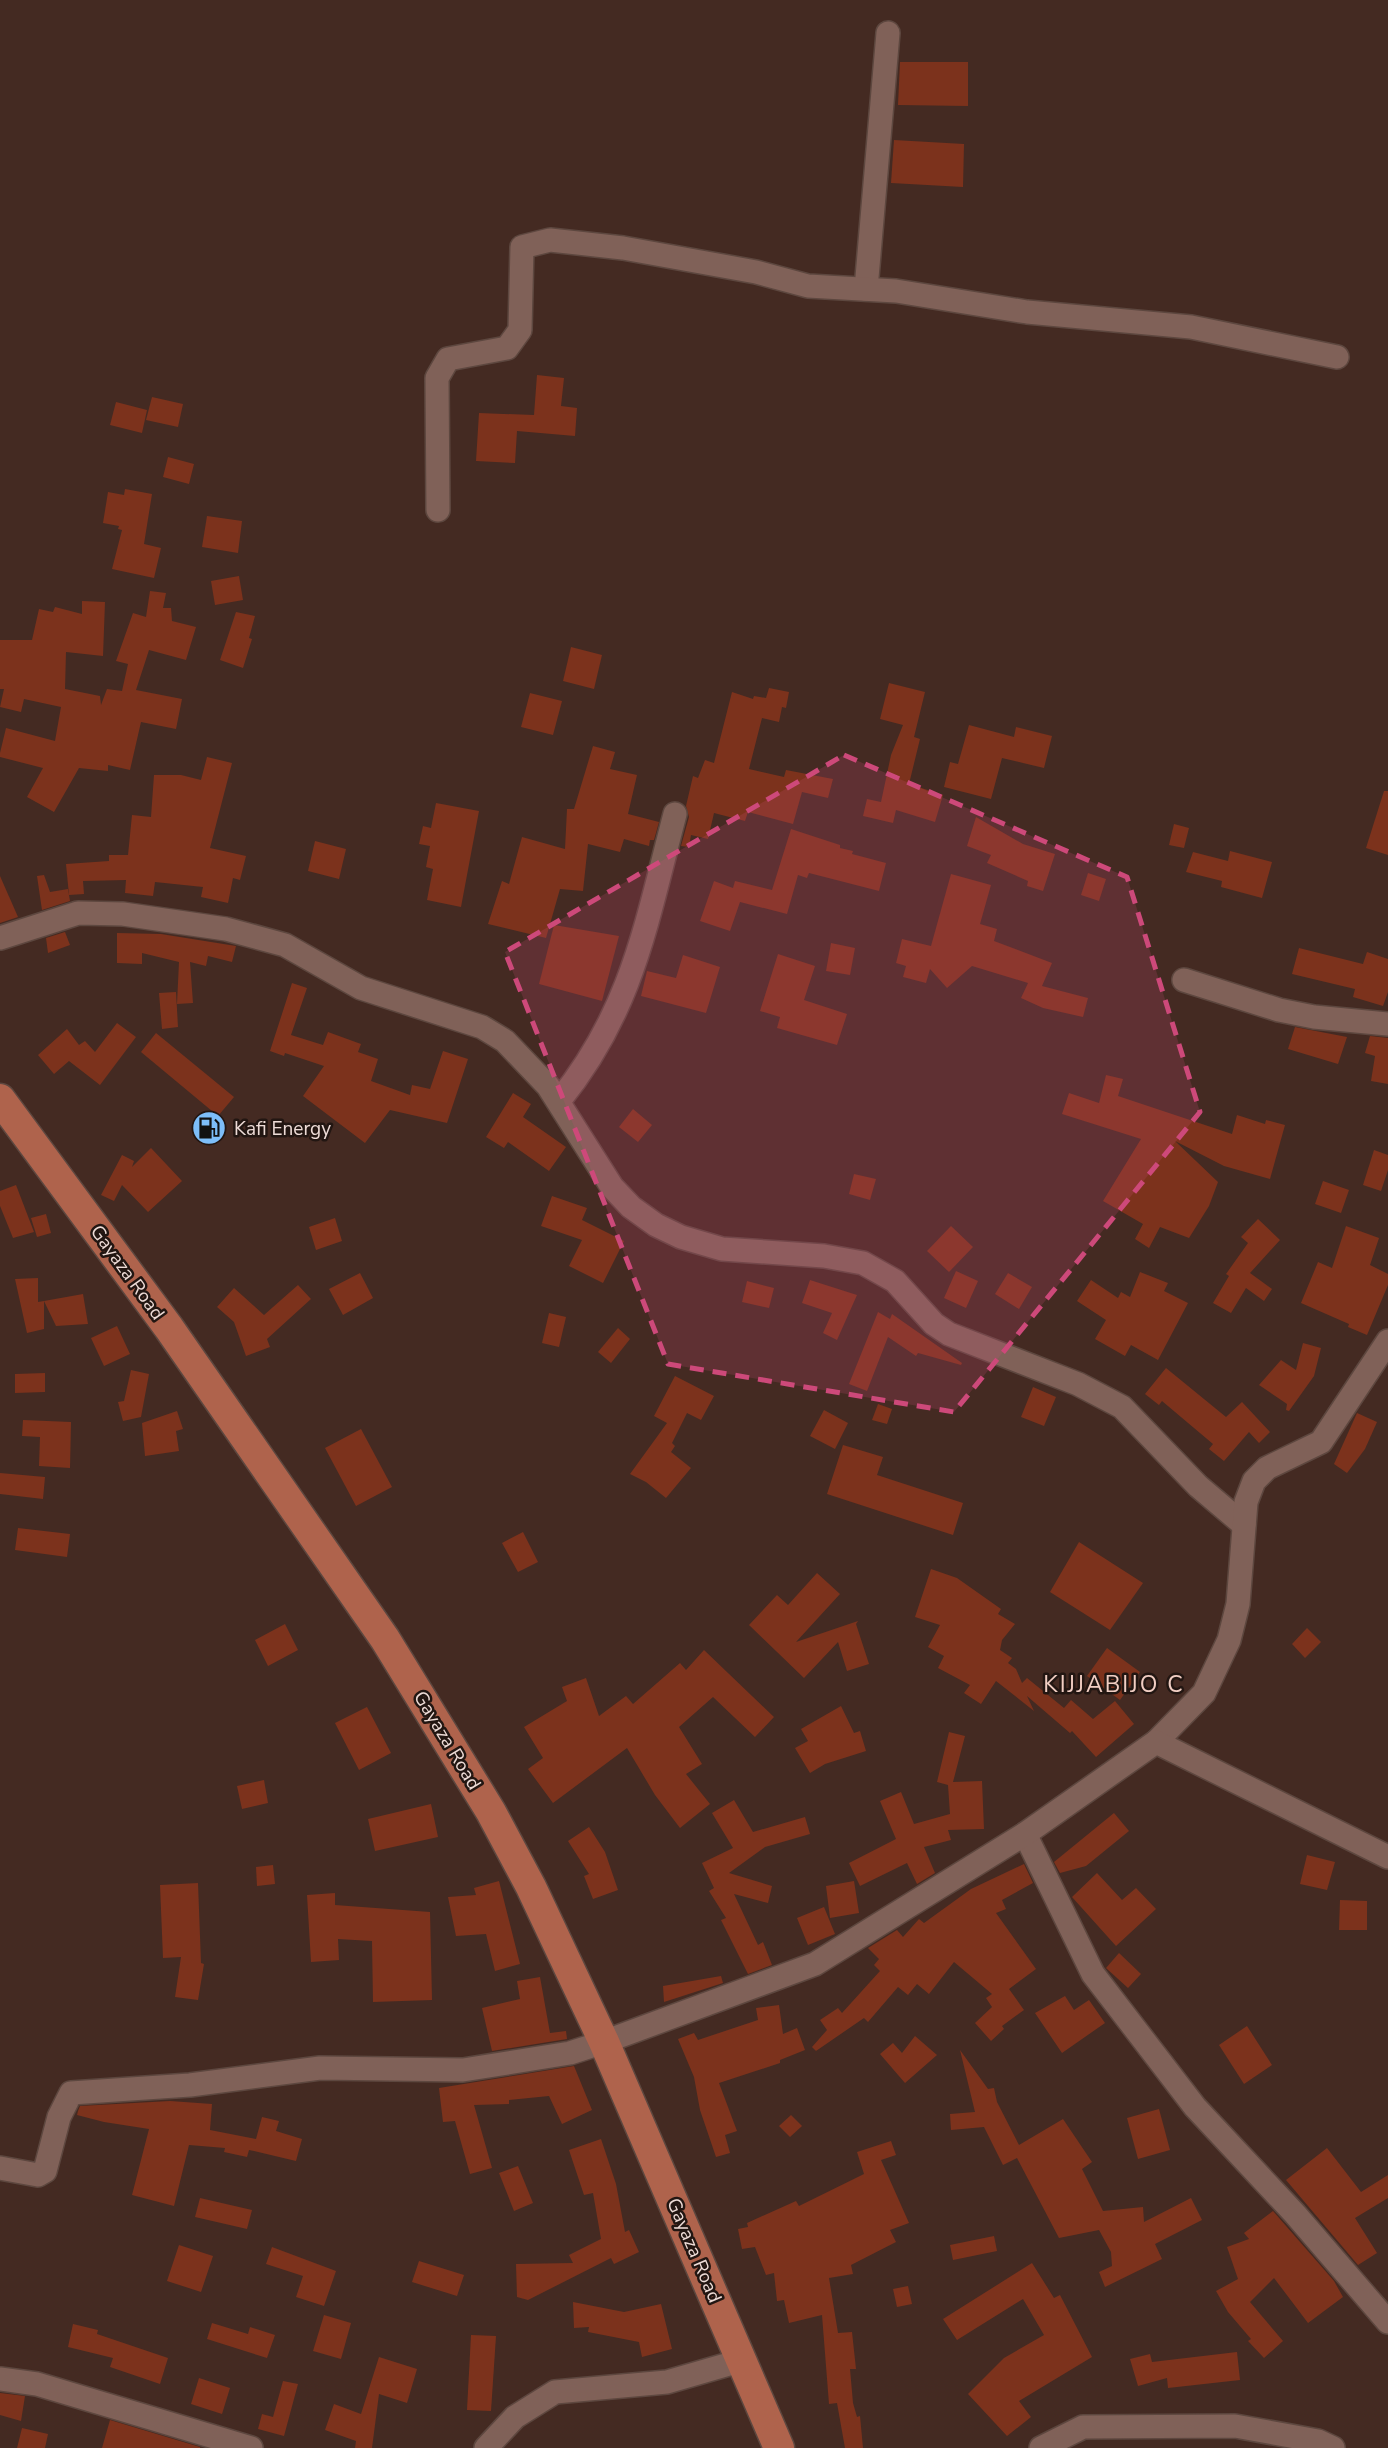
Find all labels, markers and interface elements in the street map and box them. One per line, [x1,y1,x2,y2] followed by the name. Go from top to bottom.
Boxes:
[190,1109,228,1147] fuel station icon: Kafi Energy
[234,1116,331,1142] place label: Kafi Energy
[84,1220,170,1325] street label: Gayaza Road
[1043,1669,1185,1700] district label: KIJJABIJO C
[407,1686,487,1795] street label: Gayaza Road
[660,2194,728,2307] street label: Gayaza Road

